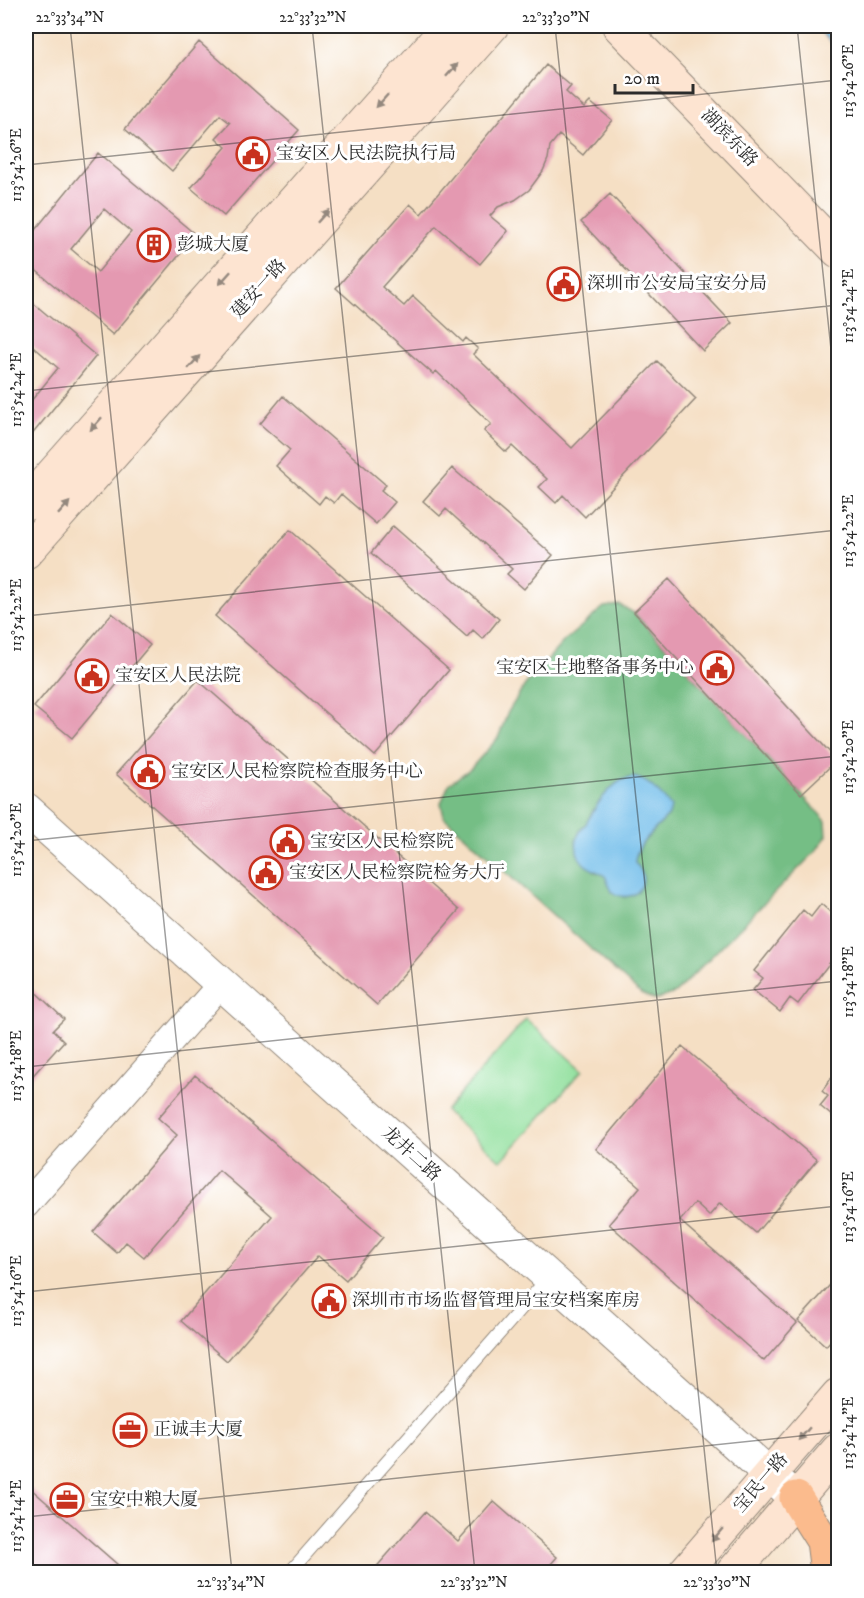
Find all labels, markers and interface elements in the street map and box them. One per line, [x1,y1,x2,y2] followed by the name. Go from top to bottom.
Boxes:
[36,8,104,27] text: 22°33'34"N
[279,8,347,27] text: 22°33'32"N
[522,8,590,27] text: 22°33'30"N
[839,44,858,118] text: 113°54'26"E
[615,57,693,95] scale bar
[445,63,458,78] one-way arrow
[624,68,660,90] text: 20 m
[376,93,389,109] one-way arrow
[696,104,762,172] street label: 湖滨东路
[7,128,26,202] text: 113°54'26"E
[235,136,271,172] public building icon: 宝安区人民法院执行局
[276,143,456,165] place label: 宝安区人民法院执行局
[316,209,329,224] one-way arrow
[136,227,172,263] building icon: 彭城大厦
[177,234,249,256] place label: 彭城大厦
[227,255,291,323] street label: 建安一路
[546,266,582,302] public building icon: 深圳市公安局宝安分局
[839,268,858,343] text: 113°54'24"E
[219,270,232,285] one-way arrow
[587,273,767,295] place label: 深圳市公安局宝安分局
[7,352,26,427] text: 113°54'24"E
[187,355,200,370] one-way arrow
[90,416,103,431] one-way arrow
[839,494,858,568] text: 113°54'22"E
[57,501,70,516] one-way arrow
[7,578,26,652] text: 113°54'22"E
[699,650,735,686] public building icon: 宝安区土地整备事务中心
[496,657,694,679] place label: 宝安区土地整备事务中心
[74,658,110,694] public building icon: 宝安区人民法院
[115,665,241,687] place label: 宝安区人民法院
[839,720,858,794] text: 113°54'20"E
[130,754,166,790] public building icon: 宝安区人民检察院检查服务中心
[171,761,423,783] place label: 宝安区人民检察院检查服务中心
[7,803,26,877] text: 113°54'20"E
[269,824,305,860] public building icon: 宝安区人民检察院
[310,831,454,853] place label: 宝安区人民检察院
[248,855,284,891] public building icon: 宝安区人民检察院检务大厅
[289,862,505,884] place label: 宝安区人民检察院检务大厅
[839,946,858,1018] text: 113°54'18"E
[7,1030,26,1102] text: 113°54'18"E
[377,1122,445,1186] street label: 龙井二路
[839,1171,858,1243] text: 113°54'16"E
[7,1255,26,1327] text: 113°54'16"E
[311,1283,347,1319] public building icon: 深圳市市场监督管理局宝安档案库房
[352,1290,640,1312] place label: 深圳市市场监督管理局宝安档案库房
[839,1396,858,1469] text: 113°54'14"E
[112,1412,148,1448] office icon: 正诚丰大厦
[153,1419,243,1441] place label: 正诚丰大厦
[797,1427,811,1442] one-way arrow
[729,1449,793,1517] street label: 宝民一路
[7,1479,26,1552] text: 113°54'14"E
[49,1482,85,1518] office icon: 宝安中粮大厦
[90,1489,198,1511] place label: 宝安中粮大厦
[711,1527,724,1542] one-way arrow
[197,1573,265,1592] text: 22°33'34"N
[440,1573,508,1592] text: 22°33'32"N
[683,1573,751,1592] text: 22°33'30"N

